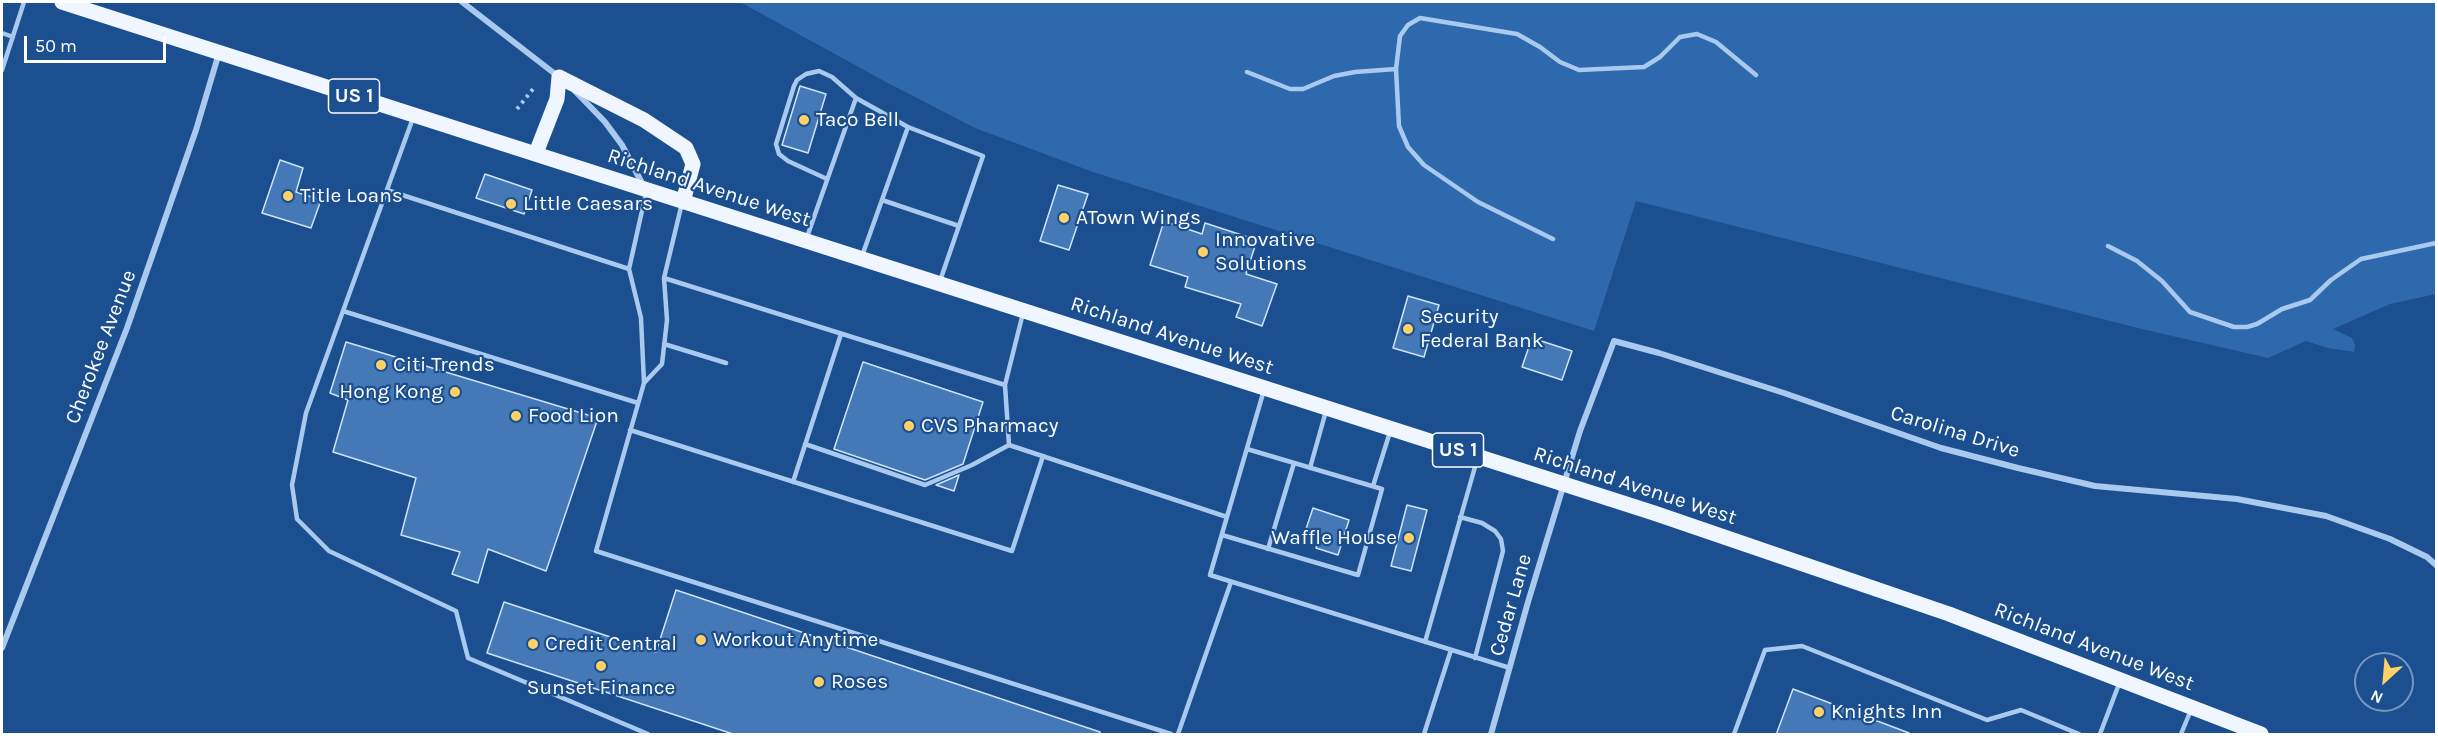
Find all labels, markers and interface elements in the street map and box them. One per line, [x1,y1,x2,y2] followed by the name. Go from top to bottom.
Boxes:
[27,24,170,62] scale bar
[35,35,77,57] text: 50 m
[328,79,380,113] road number: US 1
[816,107,899,133] place label: Taco Bell
[797,113,811,127] marker: Taco Bell
[604,143,814,233] street label: Richland Avenue West
[300,183,403,209] place label: Title Loans
[281,189,295,203] marker: Title Loans
[523,191,653,217] place label: Little Caesars
[504,197,518,211] marker: Little Caesars
[1076,205,1201,231] place label: ATown Wings
[1057,211,1071,225] marker: ATown Wings
[1215,227,1315,277] place label: Innovative Solutions
[1196,245,1210,259] marker: Innovative Solutions
[60,266,142,428] street label: Cherokee Avenue
[1067,291,1277,381] street label: Richland Avenue West
[1420,304,1544,354] place label: Security Federal Bank
[1401,322,1415,336] marker: Security Federal Bank
[393,352,495,378] place label: Citi Trends
[374,358,388,372] marker: Citi Trends
[339,379,443,405] place label: Hong Kong
[448,385,462,399] marker: Hong Kong
[1887,400,2023,464] street label: Carolina Drive
[528,403,619,429] place label: Food Lion
[509,409,523,423] marker: Food Lion
[921,413,1059,439] place label: CVS Pharmacy
[902,419,916,433] marker: CVS Pharmacy
[1432,433,1484,467] road number: US 1
[1530,441,1740,531] street label: Richland Avenue West
[1271,525,1397,551] place label: Waffle House
[1402,531,1416,545] marker: Waffle House
[1484,551,1538,659] street label: Cedar Lane
[1990,597,2198,697] street label: Richland Avenue West
[713,627,878,653] place label: Workout Anytime
[545,631,677,657] place label: Credit Central
[694,633,708,647] marker: Workout Anytime
[526,637,540,651] marker: Credit Central
[2354,652,2414,712] north arrow
[594,659,608,673] marker: Sunset Finance
[831,669,888,695] place label: Roses
[527,675,675,701] place label: Sunset Finance
[812,675,826,689] marker: Roses
[2367,686,2386,708] text: N
[1831,699,1942,725] place label: Knights Inn
[1812,705,1826,719] marker: Knights Inn

